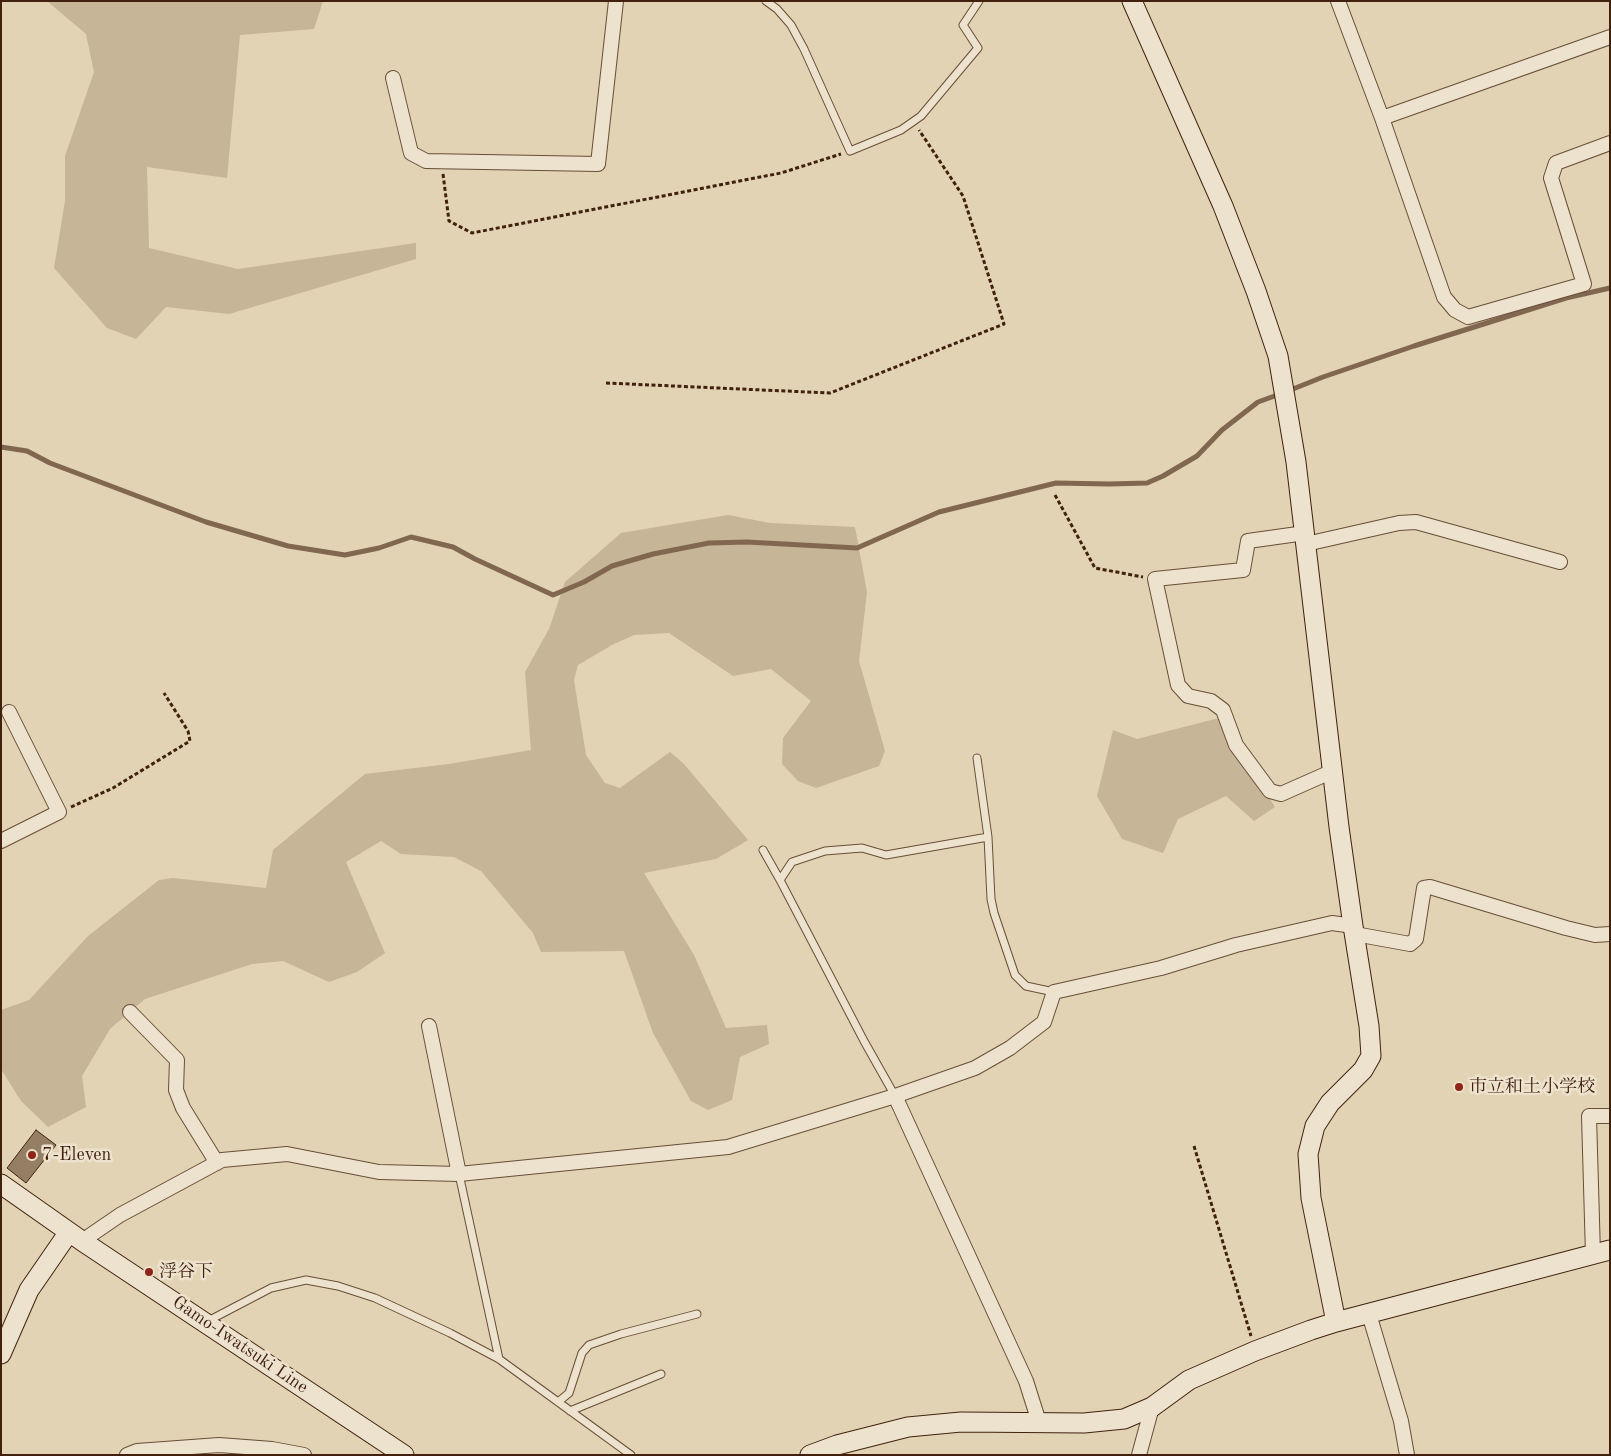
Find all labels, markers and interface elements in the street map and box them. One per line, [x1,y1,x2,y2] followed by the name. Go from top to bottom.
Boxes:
[1469,1076,1595,1098] place label: 市立和土小学校
[1453,1081,1465,1093] marker: 市立和土小学校
[42,1144,111,1166] place label: 7-Eleven
[26,1149,38,1161] marker: 7-Eleven
[159,1261,213,1283] place label: 浮谷下
[143,1266,155,1278] marker: 浮谷下
[168,1292,312,1398] street label: Gamo-Iwatsuki Line

